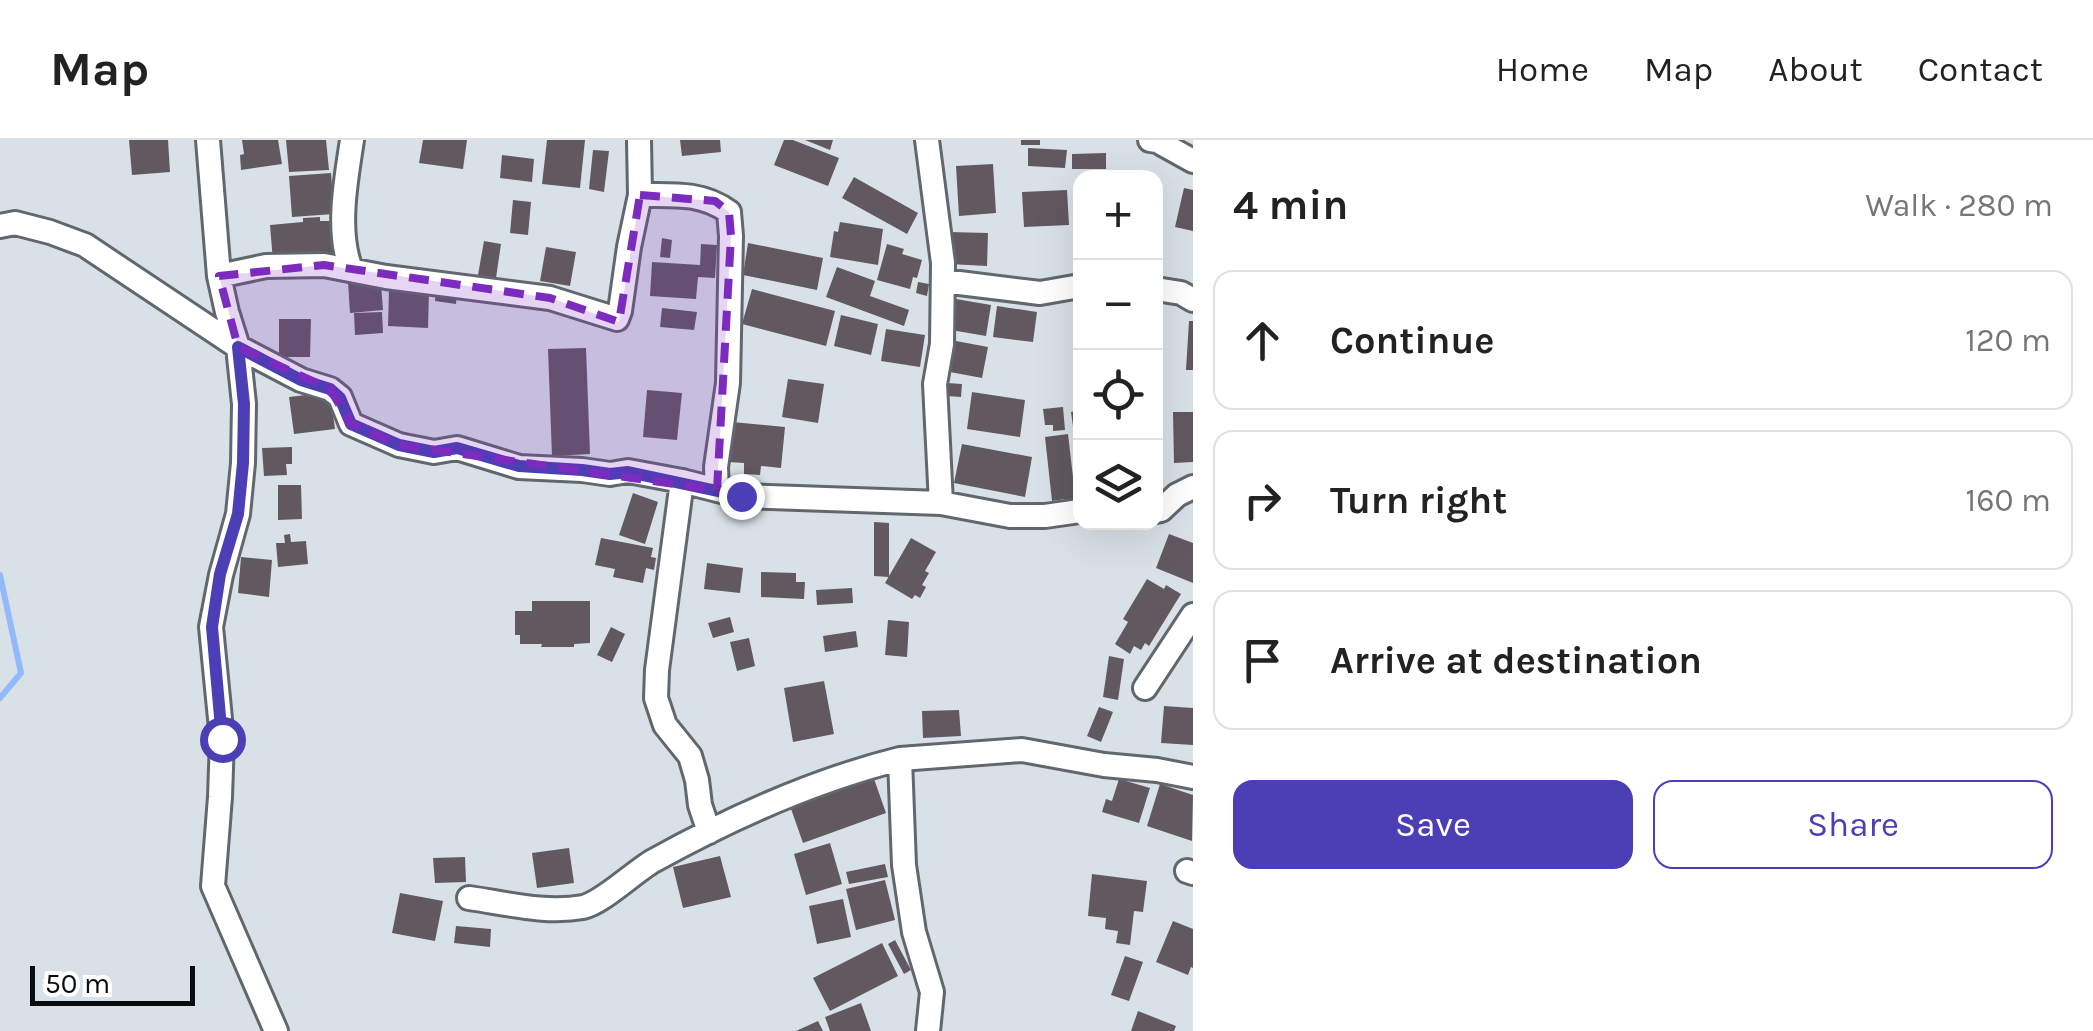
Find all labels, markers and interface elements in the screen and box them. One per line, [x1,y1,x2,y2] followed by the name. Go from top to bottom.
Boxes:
[50,41,149,97] text: Map
[1496,49,1589,90] text: Home
[1644,49,1713,90] text: Map
[1768,49,1863,90] text: About
[1918,49,2043,90] text: Contact
[1073,170,1163,530] map controls
[1073,170,1163,260] button: +
[1233,180,1348,230] text: 4 min
[1865,187,2053,224] text: Walk · 280 m
[1073,260,1163,350] button: −
[1235,313,1290,368] icon: ahead
[1330,318,1494,363] text: Continue
[1965,322,2051,359] text: 120 m
[1073,350,1163,440] button: locate
[1073,440,1163,530] button: layers
[1235,473,1290,528] icon: right
[719,474,765,520] route end
[1330,478,1507,523] text: Turn right
[1966,482,2051,519] text: 160 m
[1235,633,1290,688] icon: arrive
[1330,638,1702,683] text: Arrive at destination
[200,717,246,763] route start
[1233,780,1633,869] button: Save
[1653,780,2053,869] button: Share
[30,961,195,1006] scale bar
[45,967,110,1000] text: 50 m

